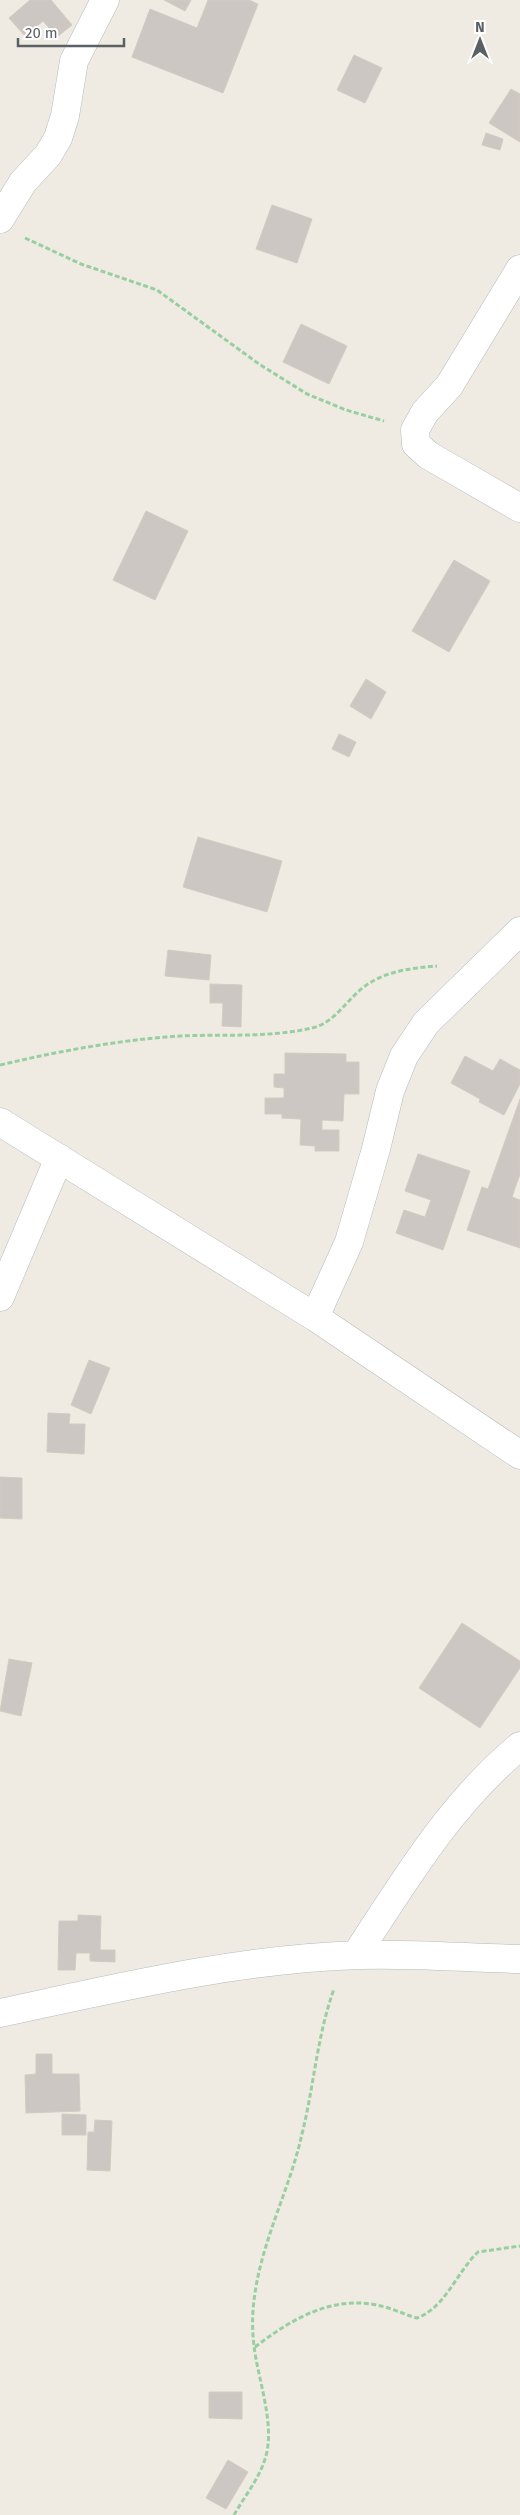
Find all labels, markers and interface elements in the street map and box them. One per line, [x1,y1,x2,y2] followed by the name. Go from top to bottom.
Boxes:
[18,15,124,47] scale bar
[455,15,505,65] north arrow
[475,19,485,36] text: N
[25,24,58,42] text: 20 m

